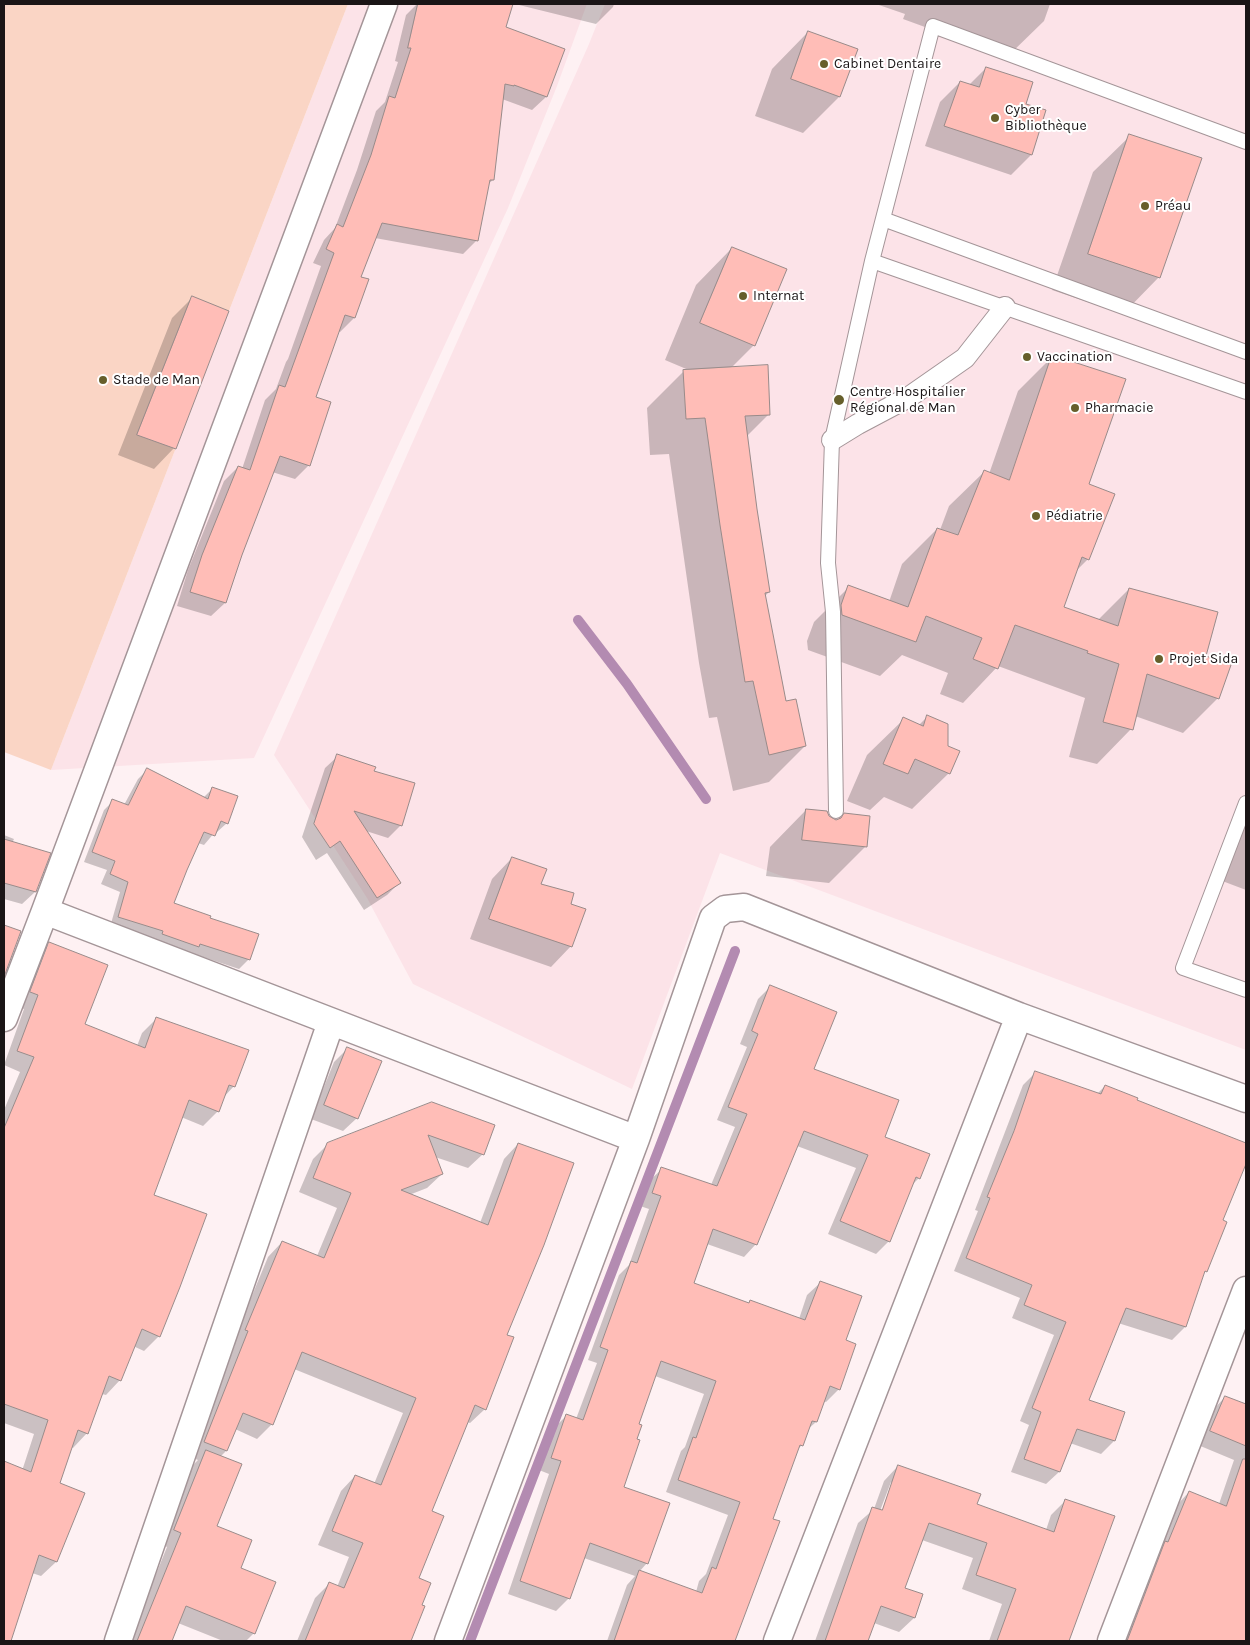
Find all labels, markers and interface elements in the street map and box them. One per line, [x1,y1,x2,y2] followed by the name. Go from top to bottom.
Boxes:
[834,56,941,72] place label: Cabinet Dentaire
[818,58,830,70] marker: Cabinet Dentaire
[1005,102,1087,134] place label: Cyber Bibliothèque
[989,112,1001,124] marker: Cyber Bibliothèque
[1155,198,1191,214] place label: Préau
[1139,200,1151,212] marker: Préau
[753,288,804,304] place label: Internat
[737,290,749,302] marker: Internat
[1037,349,1112,365] place label: Vaccination
[1021,351,1033,363] marker: Vaccination
[113,372,200,388] place label: Stade de Man
[97,374,109,386] marker: Stade de Man
[850,384,965,417] place label: Centre Hospitalier Régional de Man
[832,393,846,407] marker: Centre Hospitalier Régional de Man
[1085,400,1153,416] place label: Pharmacie
[1069,402,1081,414] marker: Pharmacie
[1046,508,1103,524] place label: Pédiatrie
[1030,510,1042,522] marker: Pédiatrie
[1169,651,1238,667] place label: Projet Sida
[1153,653,1165,665] marker: Projet Sida

